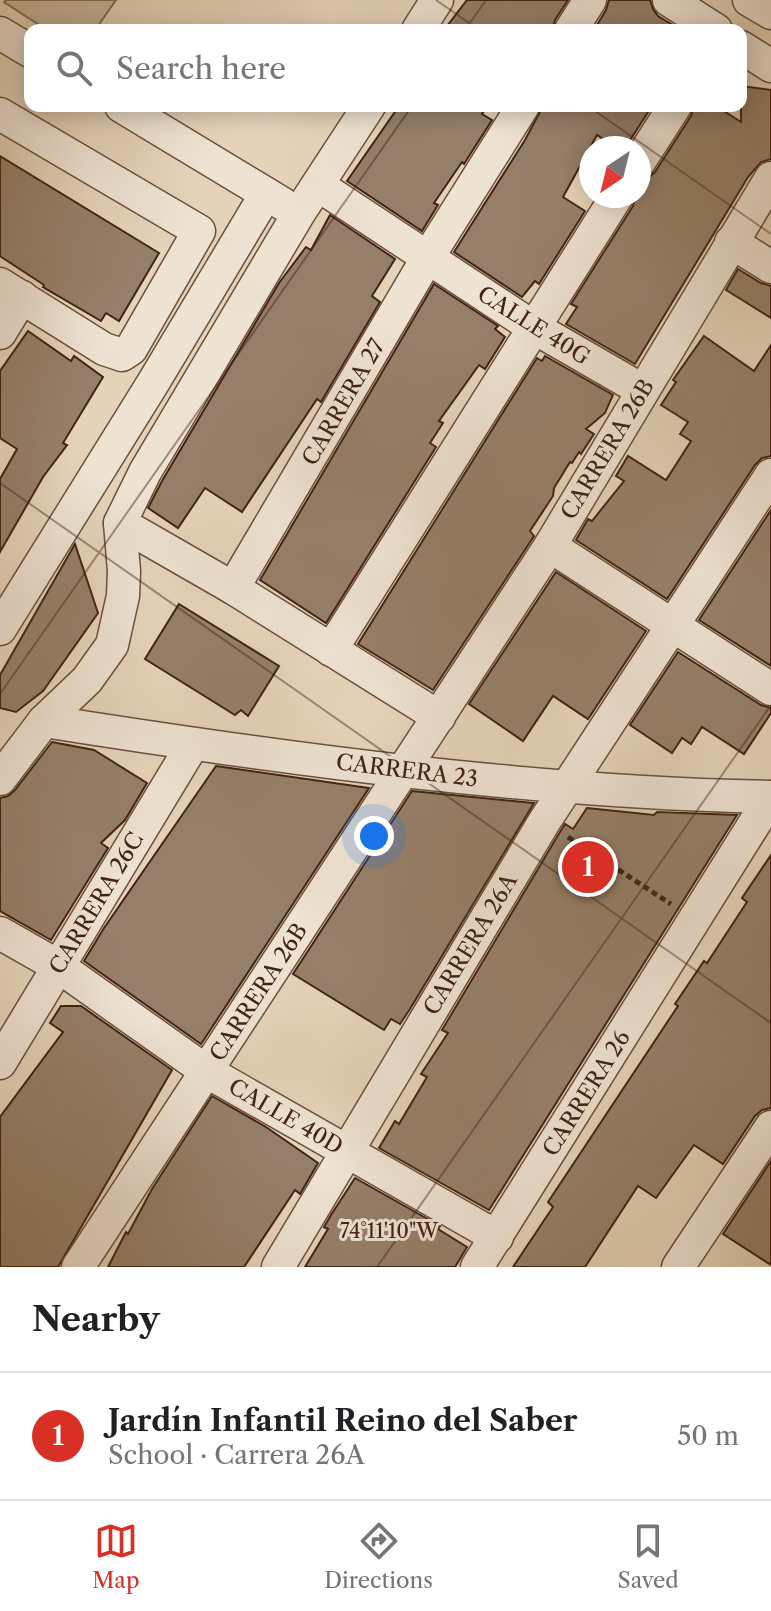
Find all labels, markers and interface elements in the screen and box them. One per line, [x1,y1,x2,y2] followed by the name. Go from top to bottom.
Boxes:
[24,24,747,112] search box
[52,46,96,90] icon: search
[116,50,286,87] text: Search here
[579,136,651,208] north arrow
[473,280,595,371] street label: CALLE 40G
[296,334,391,470] street label: CARRERA 27
[555,374,660,524] street label: CARRERA 26B
[334,748,479,793] street label: CARRERA 23
[354,816,394,856] your location
[44,828,149,979] street label: CARRERA 26C
[562,837,614,897] pin: 1
[418,868,524,1020] street label: CARRERA 26A
[204,918,313,1066] street label: CARRERA 26B
[537,1025,636,1161] street label: CARRERA 26
[224,1073,348,1160] street label: CALLE 40D
[340,1219,439,1243] text: 74°11'10"W
[32,1298,160,1340] text: Nearby
[108,1402,578,1439] text: Jardín Infantil Reino del Saber
[52,1420,64,1452] text: 1
[677,1420,739,1452] text: 50 m
[108,1439,365,1471] text: School · Carrera 26A
[92,1519,140,1594] tab: Map
[324,1519,433,1594] tab: Directions
[618,1519,679,1594] tab: Saved

